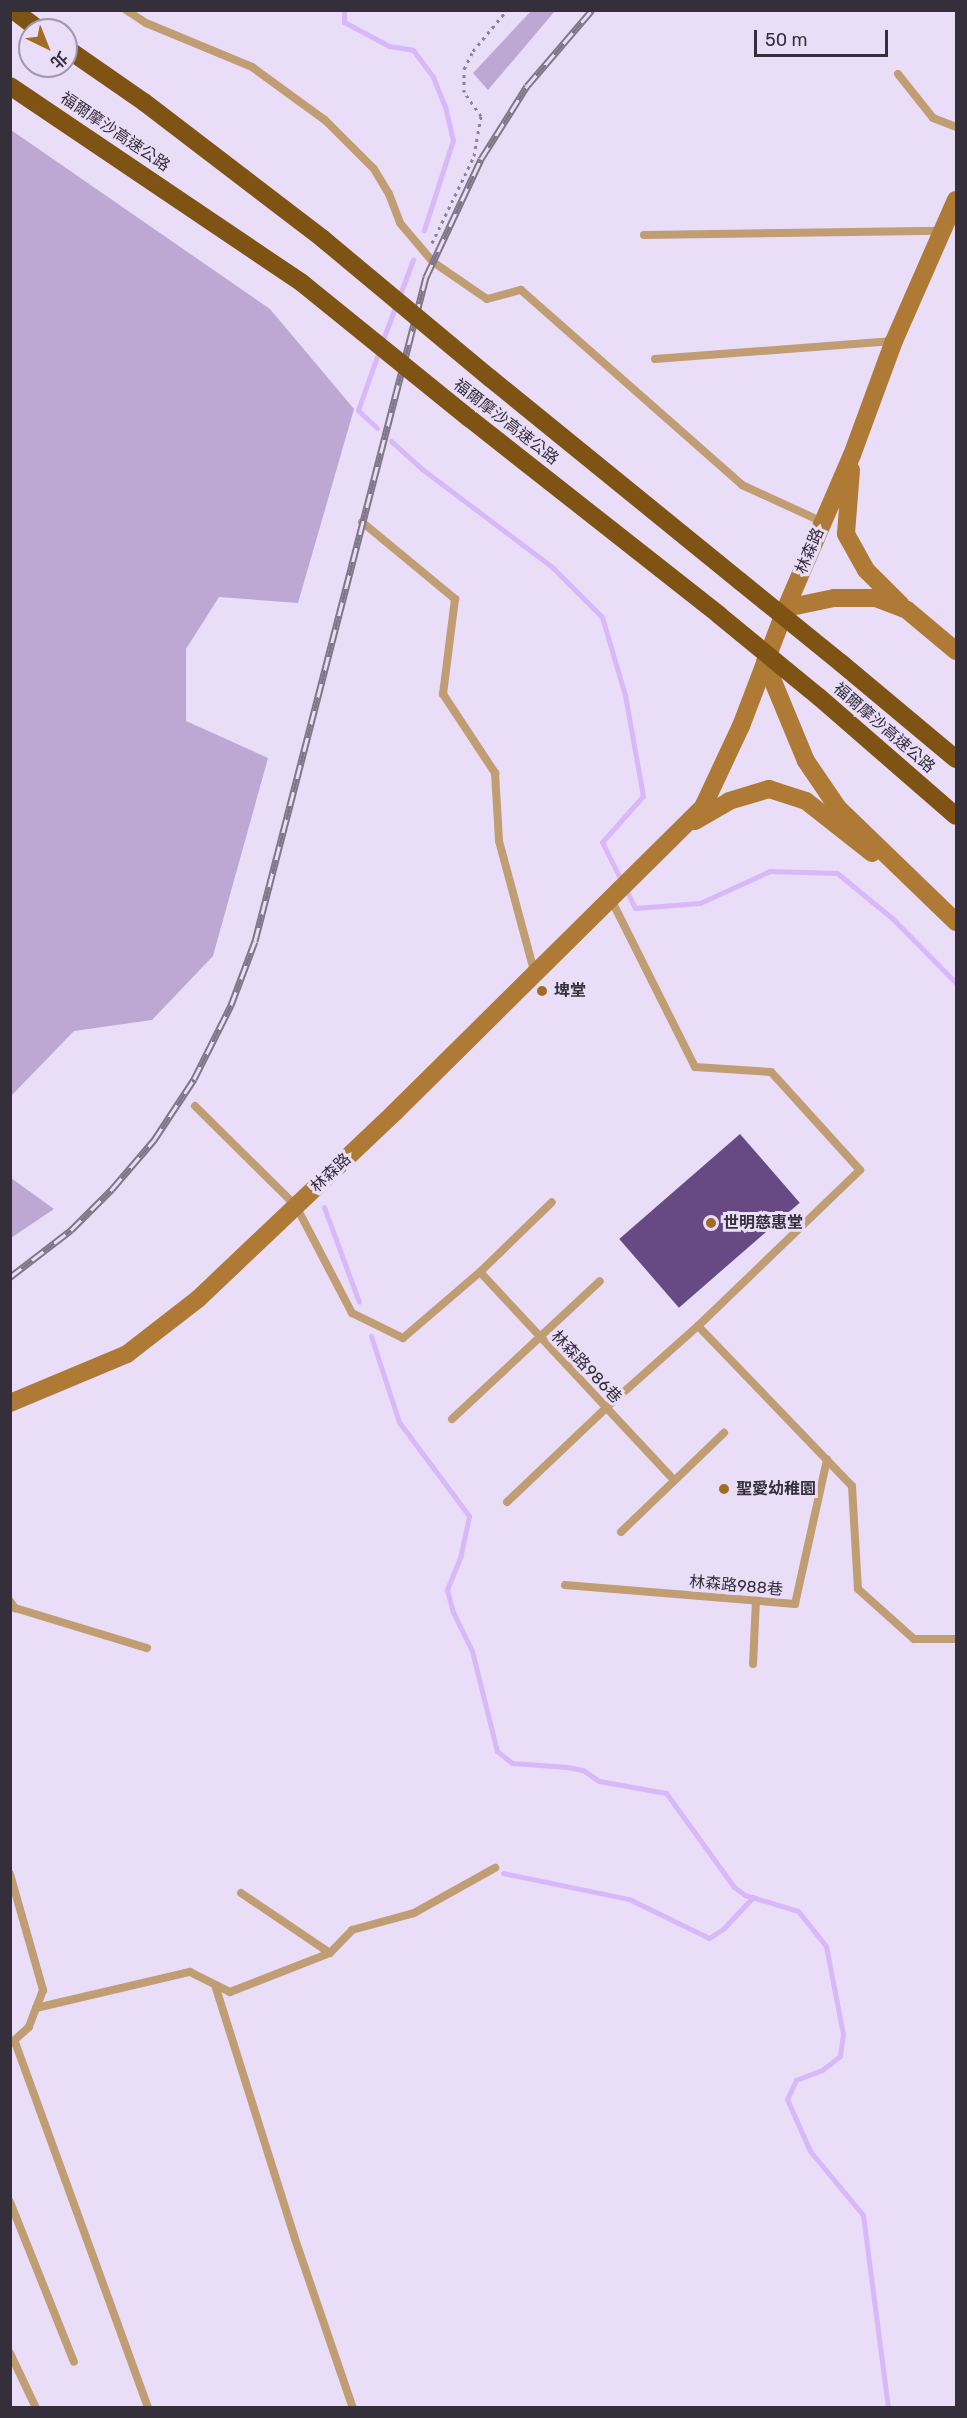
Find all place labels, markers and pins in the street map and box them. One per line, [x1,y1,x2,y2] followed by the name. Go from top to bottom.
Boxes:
[554,981,586,1001] place label: 埤堂
[535,984,549,998] marker: 埤堂
[723,1213,803,1233] place label: 世明慈惠堂
[704,1216,718,1230] marker: 世明慈惠堂
[736,1479,816,1499] place label: 聖愛幼稚園
[717,1482,731,1496] marker: 聖愛幼稚園

